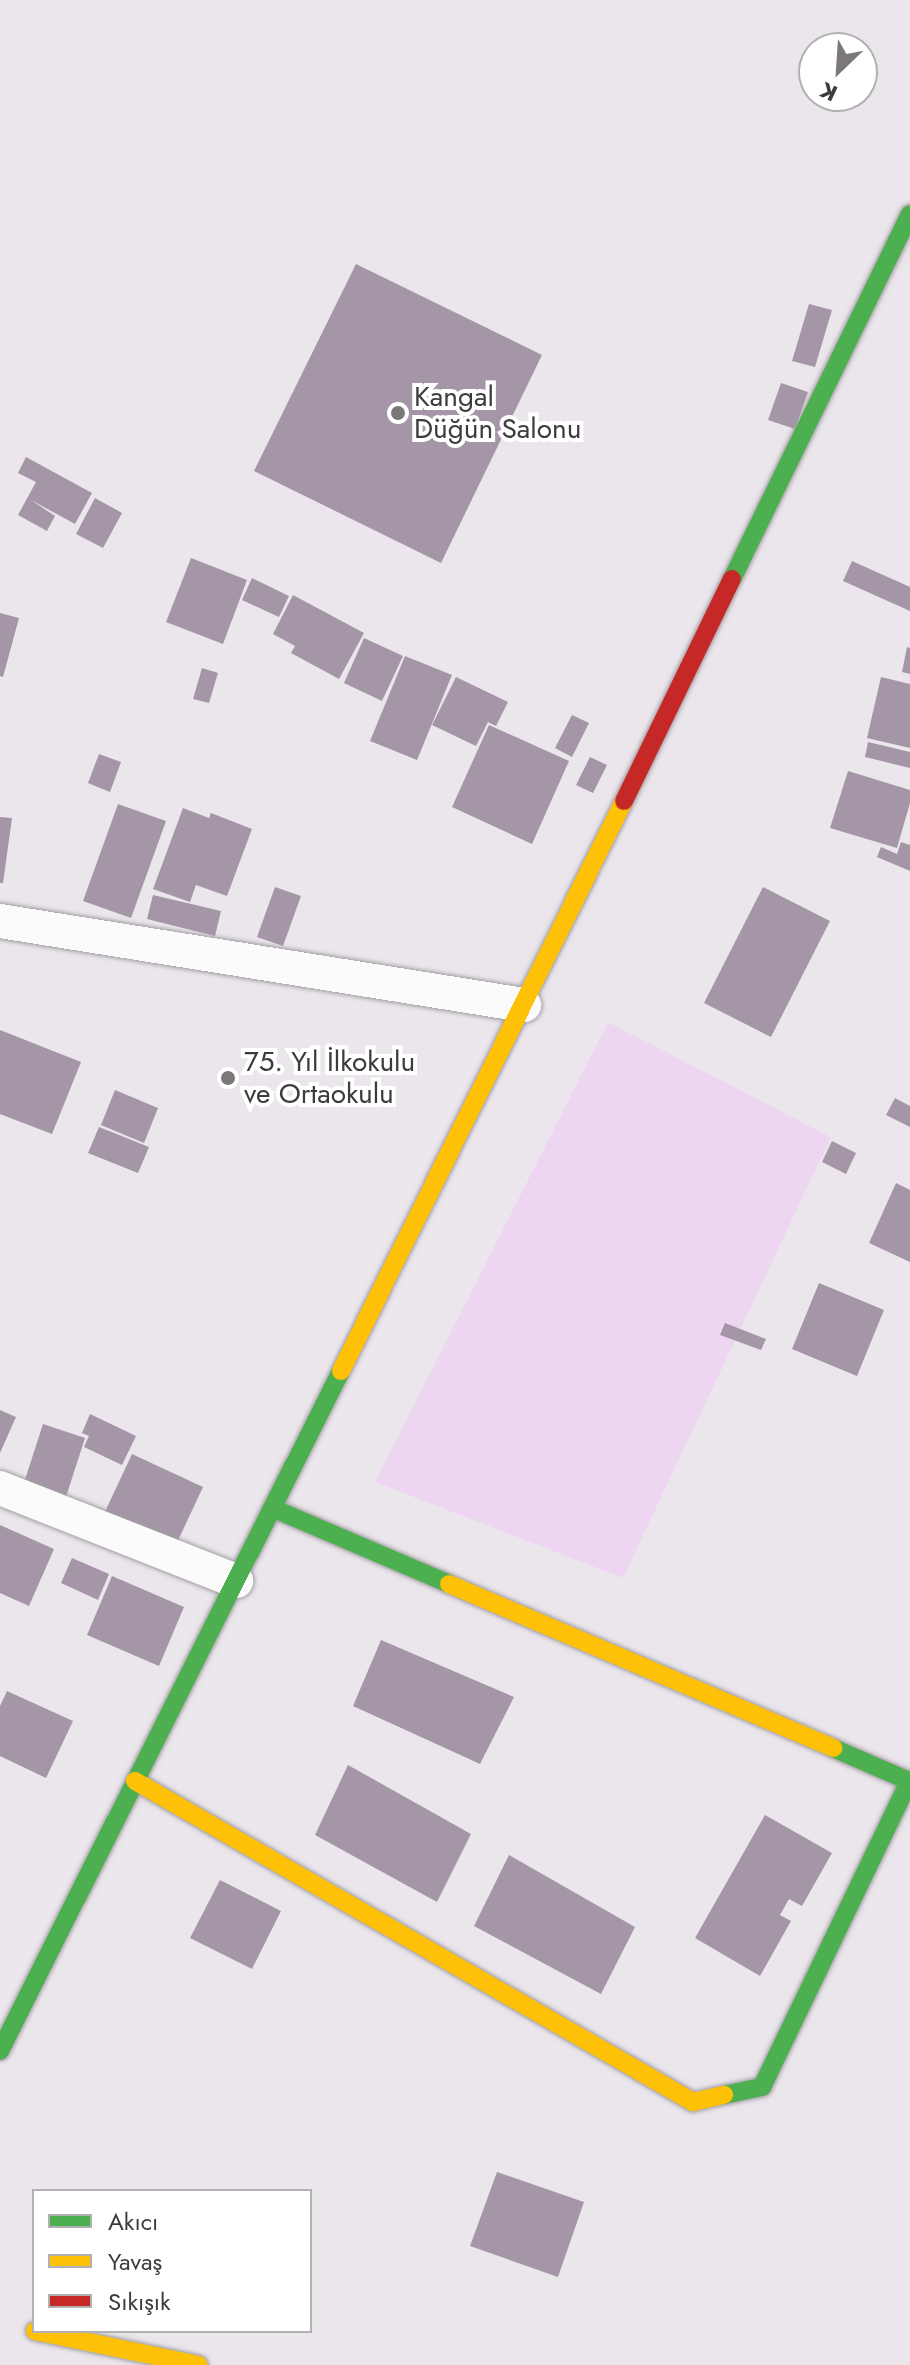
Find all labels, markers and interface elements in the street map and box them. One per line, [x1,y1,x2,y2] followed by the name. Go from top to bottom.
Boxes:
[798,32,878,112] north arrow
[815,74,842,110] text: K
[414,380,581,446] place label: Kangal Düğün Salonu
[389,404,407,422] marker: Kangal Düğün Salonu
[244,1045,415,1111] place label: 75. Yıl İlkokulu ve Ortaokulu
[219,1069,237,1087] marker: 75. Yıl İlkokulu ve Ortaokulu
[32,2189,312,2333] legend
[108,2204,158,2239] text: Akıcı
[108,2244,162,2279] text: Yavaş
[108,2284,171,2319] text: Sıkışık

